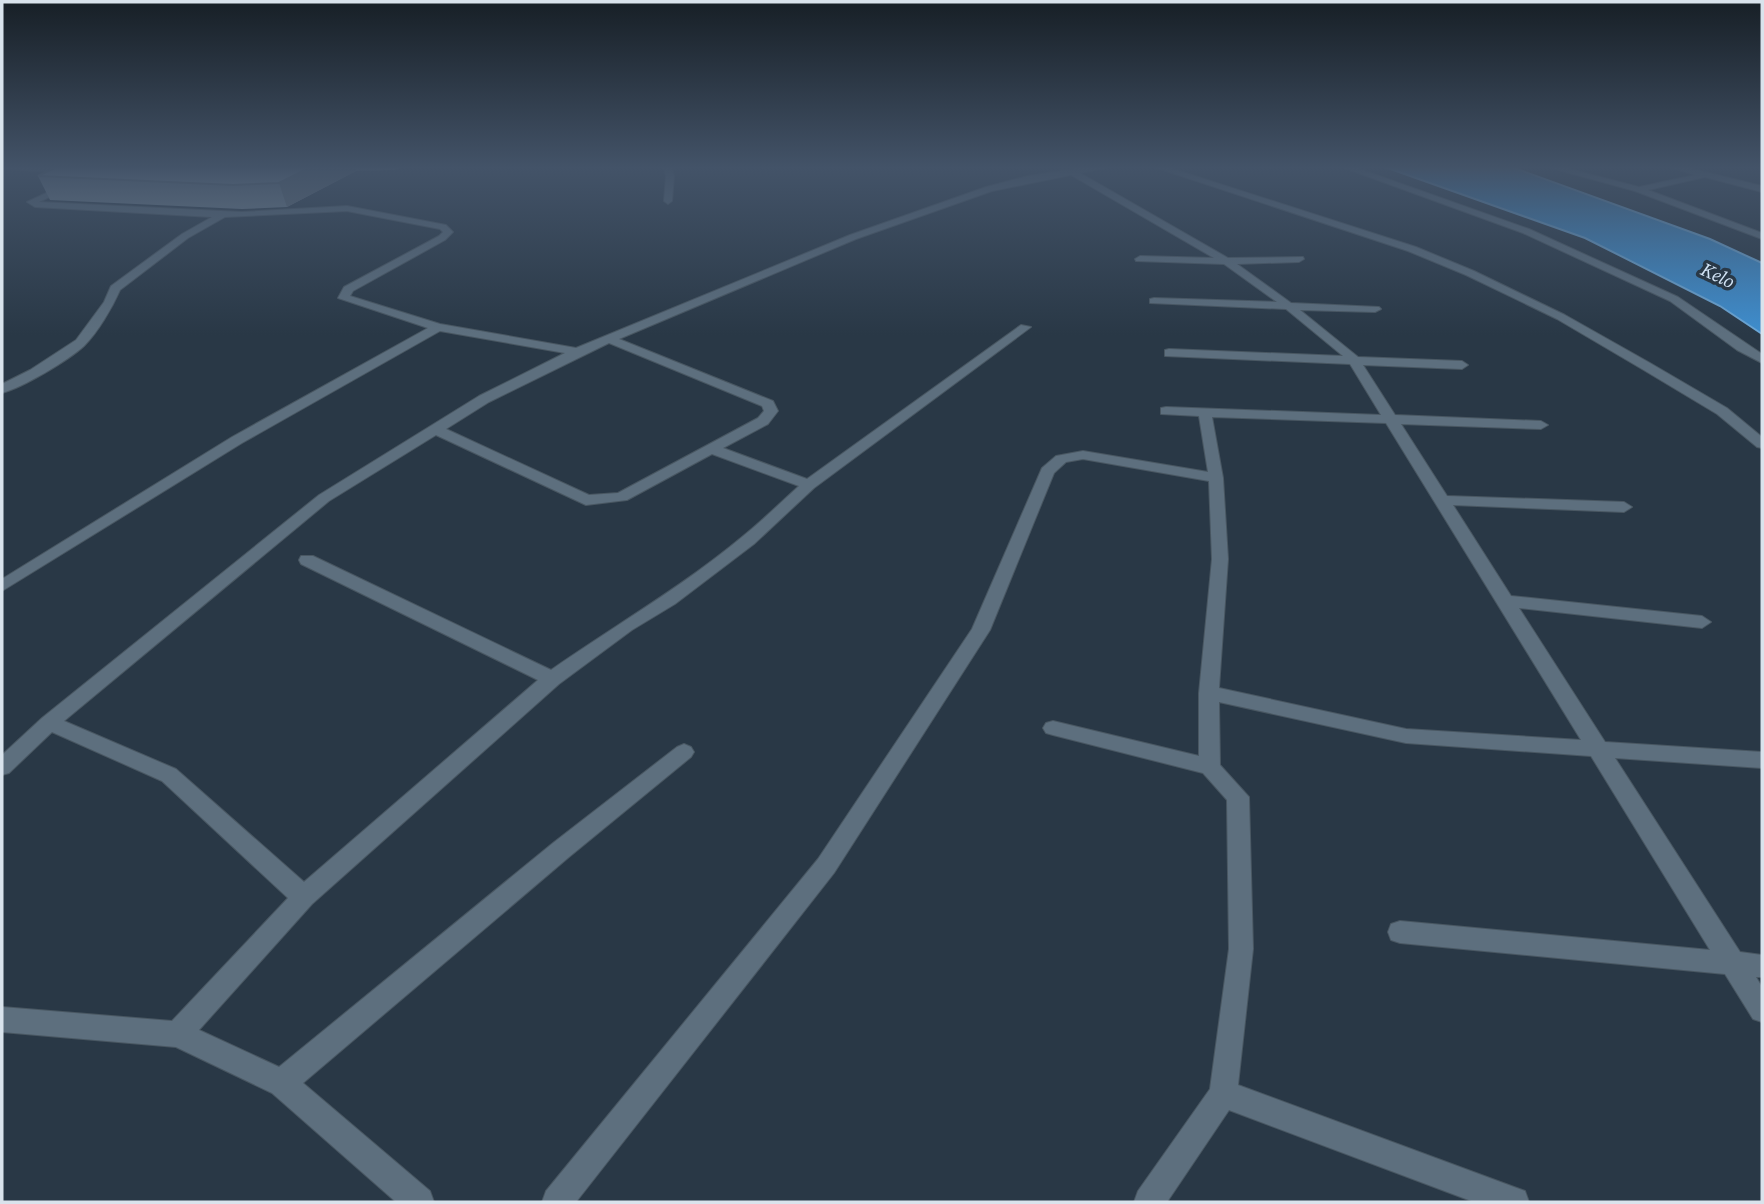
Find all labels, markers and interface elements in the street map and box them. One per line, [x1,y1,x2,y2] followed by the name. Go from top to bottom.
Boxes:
[1696,255,1739,294] water label: Kelo

